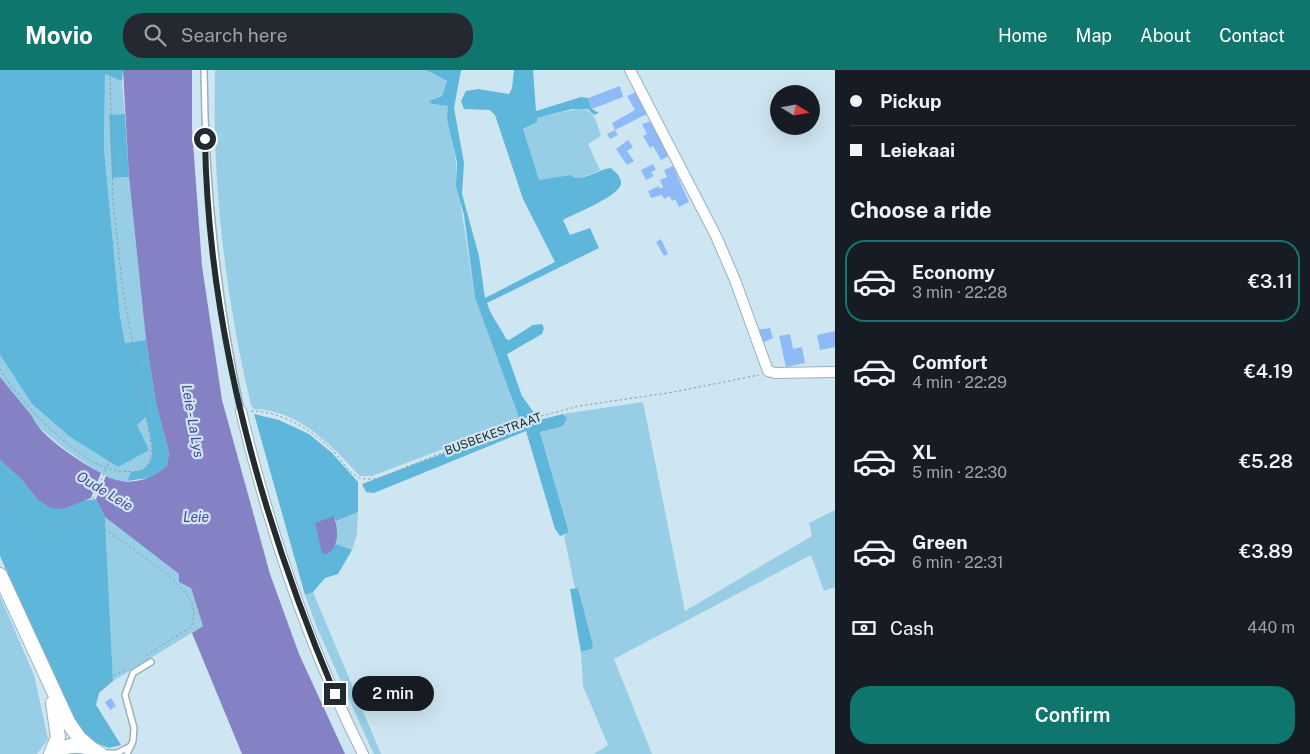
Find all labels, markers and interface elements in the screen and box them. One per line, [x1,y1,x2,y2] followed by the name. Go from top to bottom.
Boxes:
[123,13,473,58] search box
[25,21,93,49] text: Movio
[141,21,169,49] icon: search
[181,24,288,46] text: Search here
[998,25,1048,46] text: Home
[1076,25,1112,46] text: Map
[1140,25,1191,46] text: About
[1219,25,1285,46] text: Contact
[770,85,820,135] north arrow
[770,85,820,135] map controls
[880,90,942,112] text: Pickup
[194,128,216,150] route start
[880,139,955,161] text: Leiekaai
[850,197,992,223] text: Choose a ride
[852,259,897,304] icon: car
[912,261,995,283] text: Economy
[1248,270,1293,292] text: €3.11
[912,283,1007,302] text: 3 min · 22:28
[852,349,897,394] icon: car
[912,351,988,373] text: Comfort
[1244,360,1293,382] text: €4.19
[912,373,1007,392] text: 4 min · 22:29
[179,383,207,459] water label: Leie - La Lys
[443,410,543,458] street label: BUSBEKESTRAAT
[852,439,897,484] icon: car
[912,441,937,463] text: XL
[1239,450,1293,472] text: €5.28
[912,463,1007,482] text: 5 min · 22:30
[74,468,136,514] water label: Oude Leie
[183,509,209,525] water label: Leie
[852,529,897,574] icon: car
[912,531,967,553] text: Green
[1239,540,1293,562] text: €3.89
[912,553,1004,572] text: 6 min · 22:31
[850,614,878,642] icon: cash
[890,617,934,639] text: Cash
[1247,618,1295,637] text: 440 m
[352,676,435,712] callout: 2 min
[324,683,346,705] route end
[372,684,414,703] text: 2 min
[850,686,1295,744] button: Confirm

